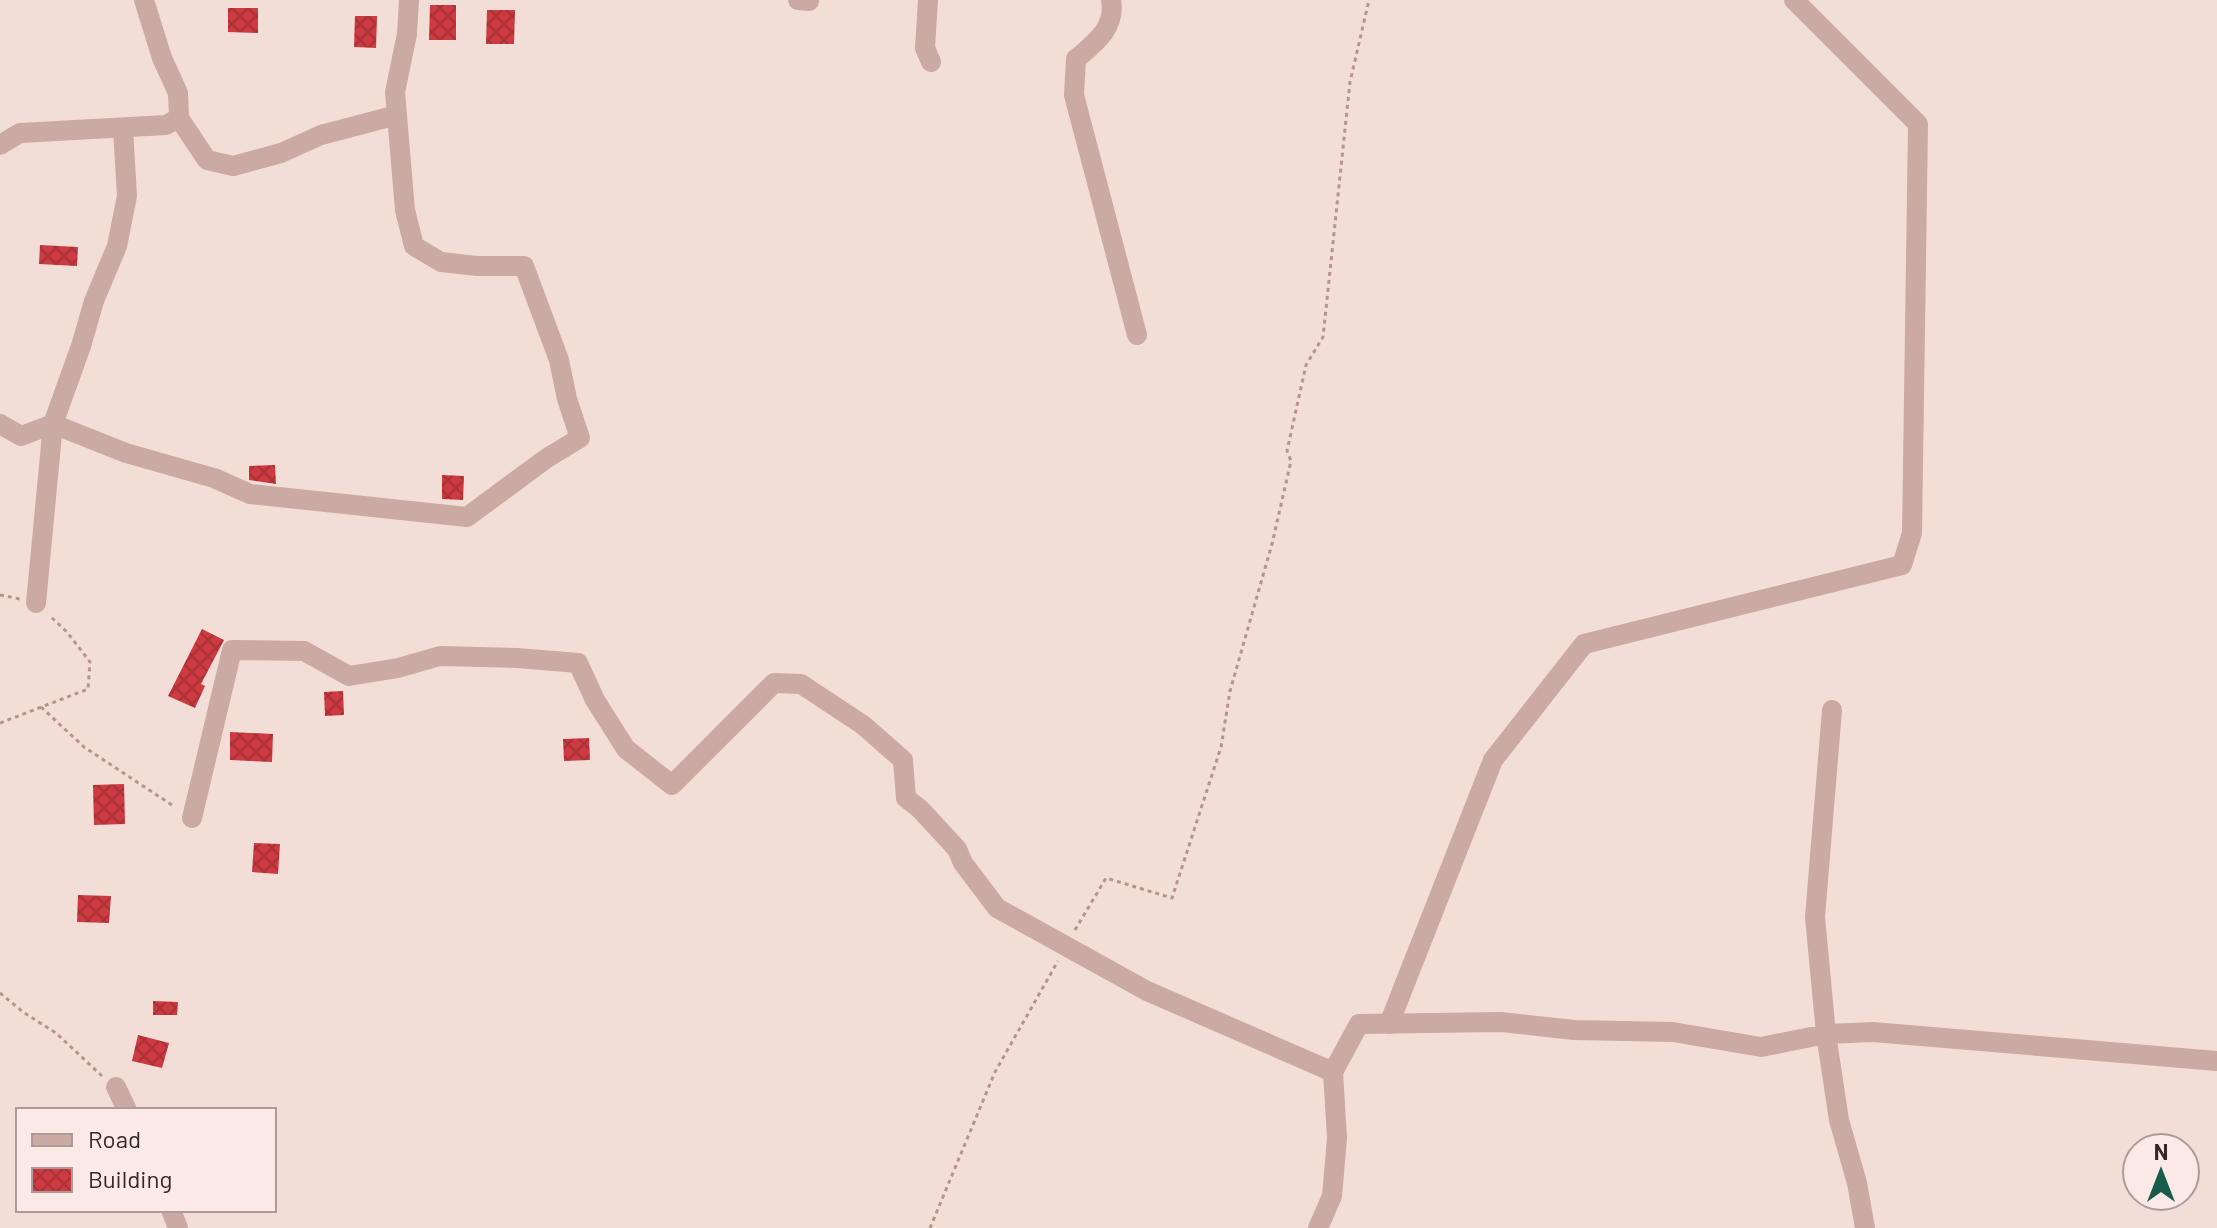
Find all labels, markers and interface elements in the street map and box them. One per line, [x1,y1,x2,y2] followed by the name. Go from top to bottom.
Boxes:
[16,1108,276,1212] legend
[88,1124,141,1153] text: Road
[2121,1132,2201,1212] north arrow
[2154,1138,2168,1164] text: N
[88,1164,172,1193] text: Building

